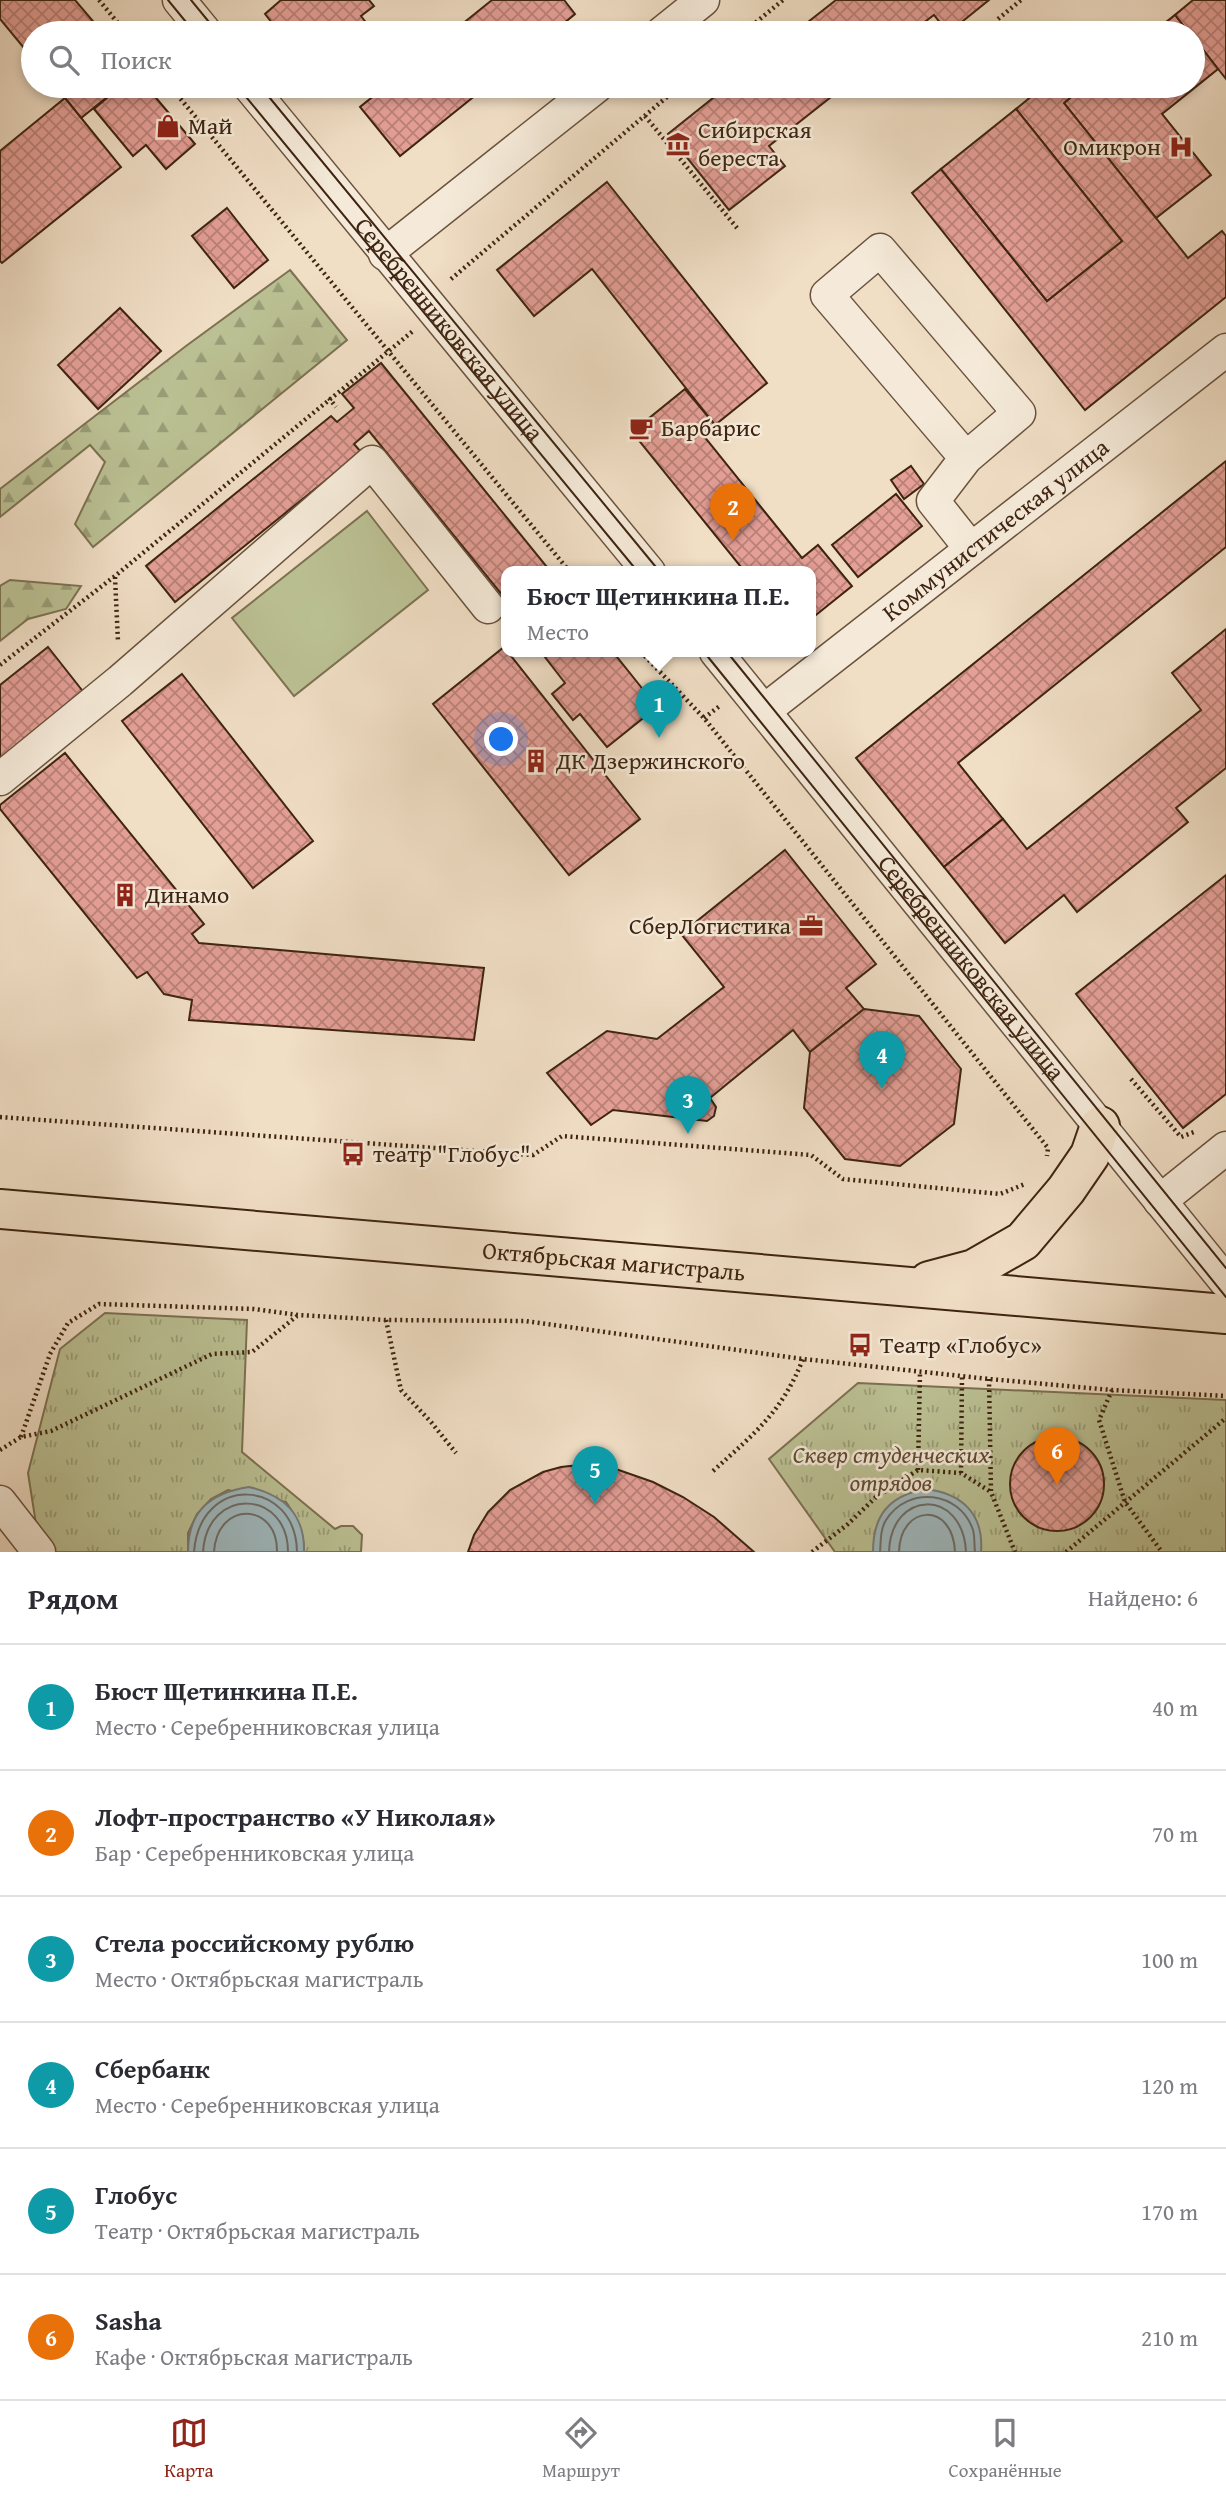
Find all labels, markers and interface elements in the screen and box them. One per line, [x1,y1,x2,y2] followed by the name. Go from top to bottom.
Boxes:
[21,21,1205,98] search box
[101,40,172,79] text: Поиск
[45,41,83,79] icon: search
[188,108,233,143] place label: Май
[154,112,182,140] shop icon: Май
[698,112,812,175] place label: Сибирская береста
[1063,129,1161,164] place label: Омикрон
[664,130,692,158] museum icon: Сибирская береста
[1167,133,1195,161] hospital icon: Омикрон
[347,209,553,449] street label: Серебренниковская улица
[661,410,761,445] place label: Барбарис
[627,414,655,442] cafe icon: Барбарис
[875,429,1117,629] street label: Коммунистическая улица
[710,483,756,541] pin: 2
[501,566,816,657] popup
[527,576,790,615] text: Бюст Щетинкина П.Е.
[527,615,589,648] text: Место
[636,680,682,738] pin: 1
[484,722,518,756] your location
[555,743,745,778] place label: ДК Дзержинского
[522,747,550,775] building icon: ДК Дзержинского
[870,847,1074,1088] street label: Серебренниковская улица
[144,877,229,912] place label: Динамо
[111,881,139,909] building icon: Динамо
[629,908,792,943] place label: СберЛогистика
[797,912,825,940] office icon: СберЛогистика
[859,1031,905,1089] pin: 4
[665,1076,711,1134] pin: 3
[373,1136,530,1171] place label: театр "Глобус"
[339,1140,367,1168] bus stop icon: театр "Глобус"
[481,1232,747,1290] street label: Октябрьская магистраль
[880,1327,1042,1362] place label: Театр «Глобус»
[846,1331,874,1359] bus stop icon: Театр «Глобус»
[1034,1427,1080,1485] pin: 6
[793,1437,989,1500] park label: Сквер студенческих отрядов
[572,1446,618,1504] pin: 5
[28,1576,119,1620] text: Рядом
[1088,1581,1198,1614] text: Найдено: 6
[95,1671,358,1710] text: Бюст Щетинкина П.Е.
[45,1691,57,1724] text: 1
[1152,1691,1198,1724] text: 40 m
[95,1710,440,1743] text: Место · Серебренниковская улица
[95,1797,496,1836] text: Лофт-пространство «У Николая»
[45,1817,57,1850] text: 2
[1152,1817,1198,1850] text: 70 m
[95,1836,414,1869] text: Бар · Серебренниковская улица
[95,1923,414,1962] text: Стела российскому рублю
[45,1943,57,1976] text: 3
[1141,1943,1198,1976] text: 100 m
[95,1962,424,1995] text: Место · Октябрьская магистраль
[95,2049,210,2088] text: Сбербанк
[45,2069,57,2102] text: 4
[1141,2069,1198,2102] text: 120 m
[95,2088,440,2121] text: Место · Серебренниковская улица
[95,2175,177,2214] text: Глобус
[45,2195,57,2228] text: 5
[1141,2195,1198,2228] text: 170 m
[95,2214,420,2247] text: Театр · Октябрьская магистраль
[95,2301,162,2340] text: Sasha
[45,2321,57,2354] text: 6
[1141,2321,1198,2354] text: 210 m
[95,2340,413,2373] text: Кафе · Октябрьская магистраль
[164,2414,214,2484] tab: Карта
[542,2414,620,2484] tab: Маршрут
[948,2414,1062,2484] tab: Сохранённые

